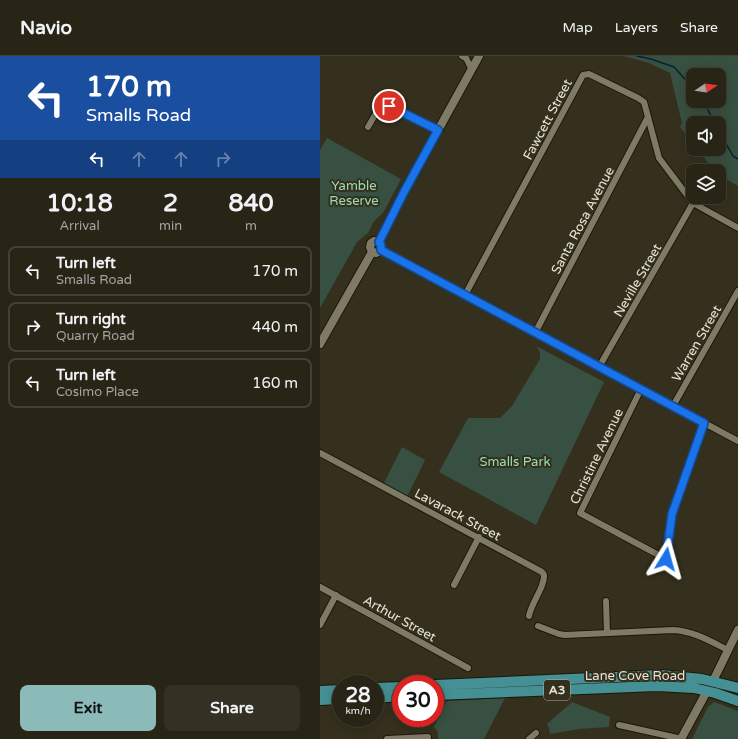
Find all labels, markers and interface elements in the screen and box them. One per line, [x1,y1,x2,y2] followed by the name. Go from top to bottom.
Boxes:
[20,17,72,39] text: Navio
[563,19,593,36] text: Map
[615,19,658,36] text: Layers
[680,19,718,36] text: Share
[686,68,726,108] north arrow
[686,68,726,204] map controls
[86,70,172,104] text: 170 m
[20,72,72,124] icon: left
[520,76,576,163] street label: Fawcett Street
[372,89,406,123] pin
[378,95,400,117] icon: arrive
[86,104,191,126] text: Smalls Road
[686,116,726,156] button: sound
[86,148,108,170] icon: left
[128,148,150,170] icon: ahead
[170,148,192,170] icon: ahead
[212,148,234,170] icon: right
[548,164,618,277] street label: Santa Rosa Avenue
[686,164,726,204] button: layers
[329,178,379,209] park label: Yamble Reserve
[46,189,113,218] text: 10:18
[163,189,178,218] text: 2
[228,189,274,218] text: 840
[59,218,100,234] text: Arrival
[159,218,182,234] text: min
[245,218,257,234] text: m
[610,241,665,320] street label: Neville Street
[56,254,116,272] text: Turn left
[22,260,44,282] icon: left
[252,262,298,280] text: 170 m
[56,272,132,288] text: Smalls Road
[669,302,725,385] street label: Warren Street
[56,310,126,328] text: Turn right
[22,316,44,338] icon: right
[252,318,298,336] text: 440 m
[56,328,135,344] text: Quarry Road
[56,366,116,384] text: Turn left
[22,372,44,394] icon: left
[252,374,298,392] text: 160 m
[56,384,139,400] text: Cosimo Place
[567,406,627,507] street label: Christine Avenue
[479,454,551,470] park label: Smalls Park
[412,485,504,544] street label: Lavarack Street
[645,538,687,580] position arrow
[360,592,439,645] street label: Arthur Street
[585,668,685,684] street label: Lane Cove Road
[392,675,444,727] speed limit sign: 30
[544,680,570,700] road number: A3
[345,684,371,708] text: 28
[20,685,156,731] button: Exit
[164,685,300,731] button: Share
[345,705,371,717] text: km/h

